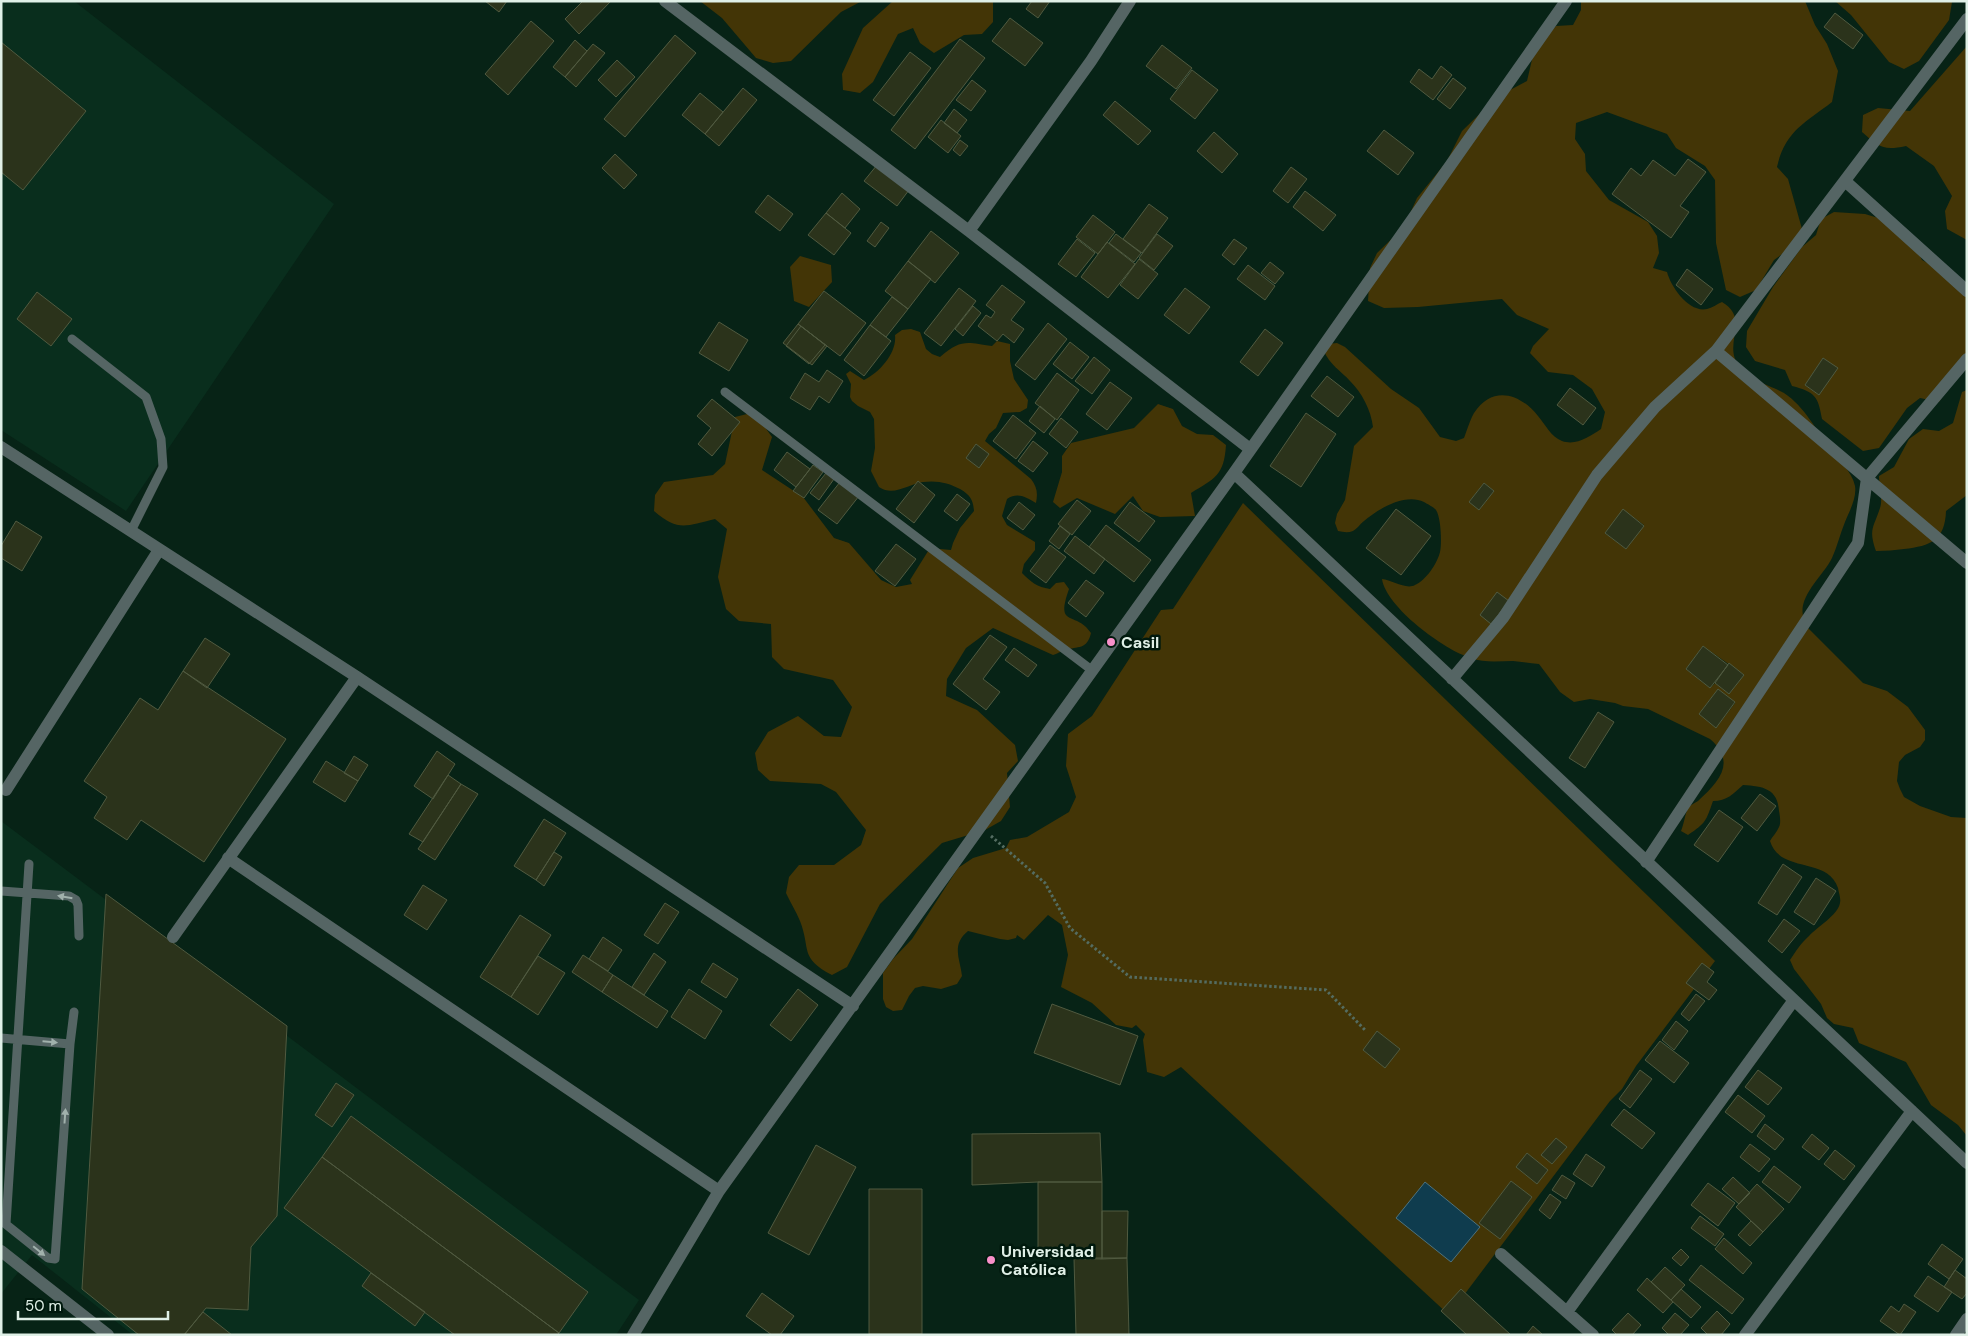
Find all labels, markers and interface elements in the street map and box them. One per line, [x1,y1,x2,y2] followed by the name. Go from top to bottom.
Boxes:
[1121,632,1159,653] place label: Casil
[1105,636,1117,648] marker: Casil
[56,892,72,900] one-way arrow
[42,1038,58,1046] one-way arrow
[62,1107,70,1123] one-way arrow
[1001,1241,1094,1280] place label: Universidad Católica
[33,1245,45,1256] one-way arrow
[985,1254,997,1266] marker: Universidad Católica
[18,1288,168,1320] scale bar
[25,1296,62,1316] text: 50 m

